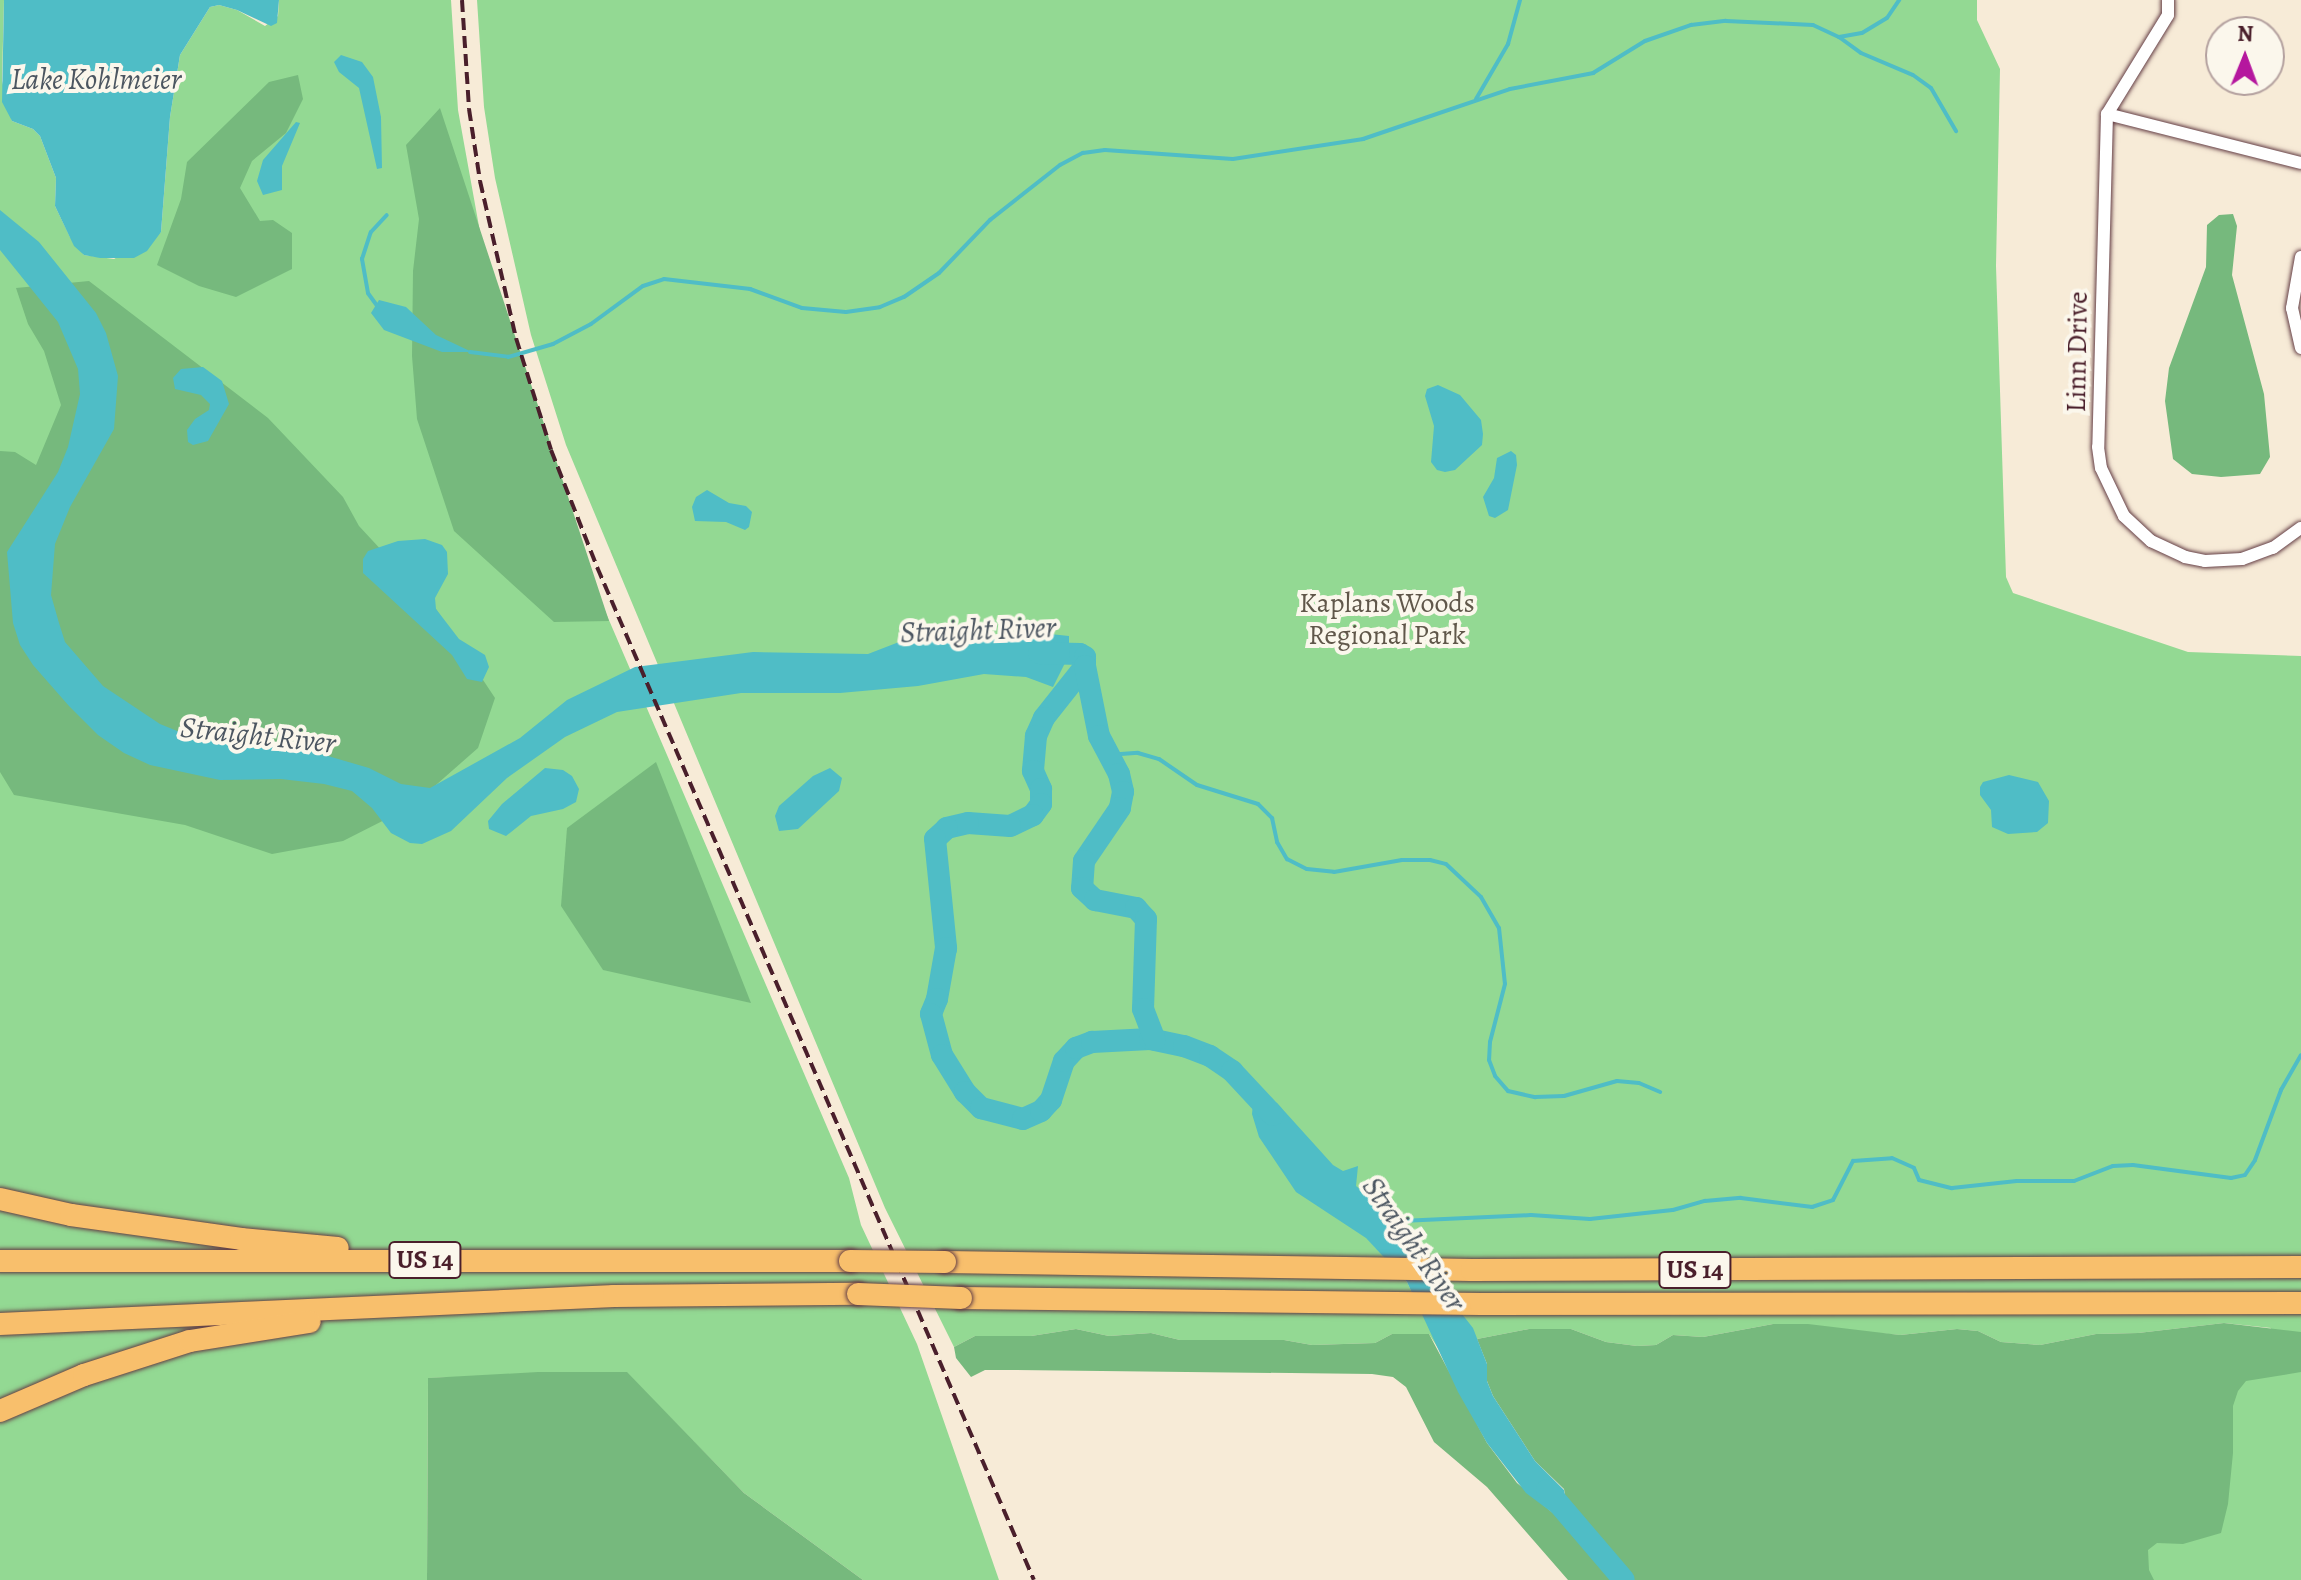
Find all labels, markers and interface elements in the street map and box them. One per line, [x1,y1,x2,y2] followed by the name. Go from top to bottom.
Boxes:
[2205,16,2285,96] north arrow
[2237,19,2254,49] text: N
[11,61,181,97] water label: Lake Kohlmeier
[2059,291,2095,413] street label: Linn Drive
[1299,586,1475,652] park label: Kaplans Woods Regional Park
[900,609,1056,651] water label: Straight River
[179,709,337,761] water label: Straight River
[1355,1170,1473,1318] water label: Straight River
[387,1238,463,1282] road number: US 14
[1657,1248,1733,1292] road number: US 14

